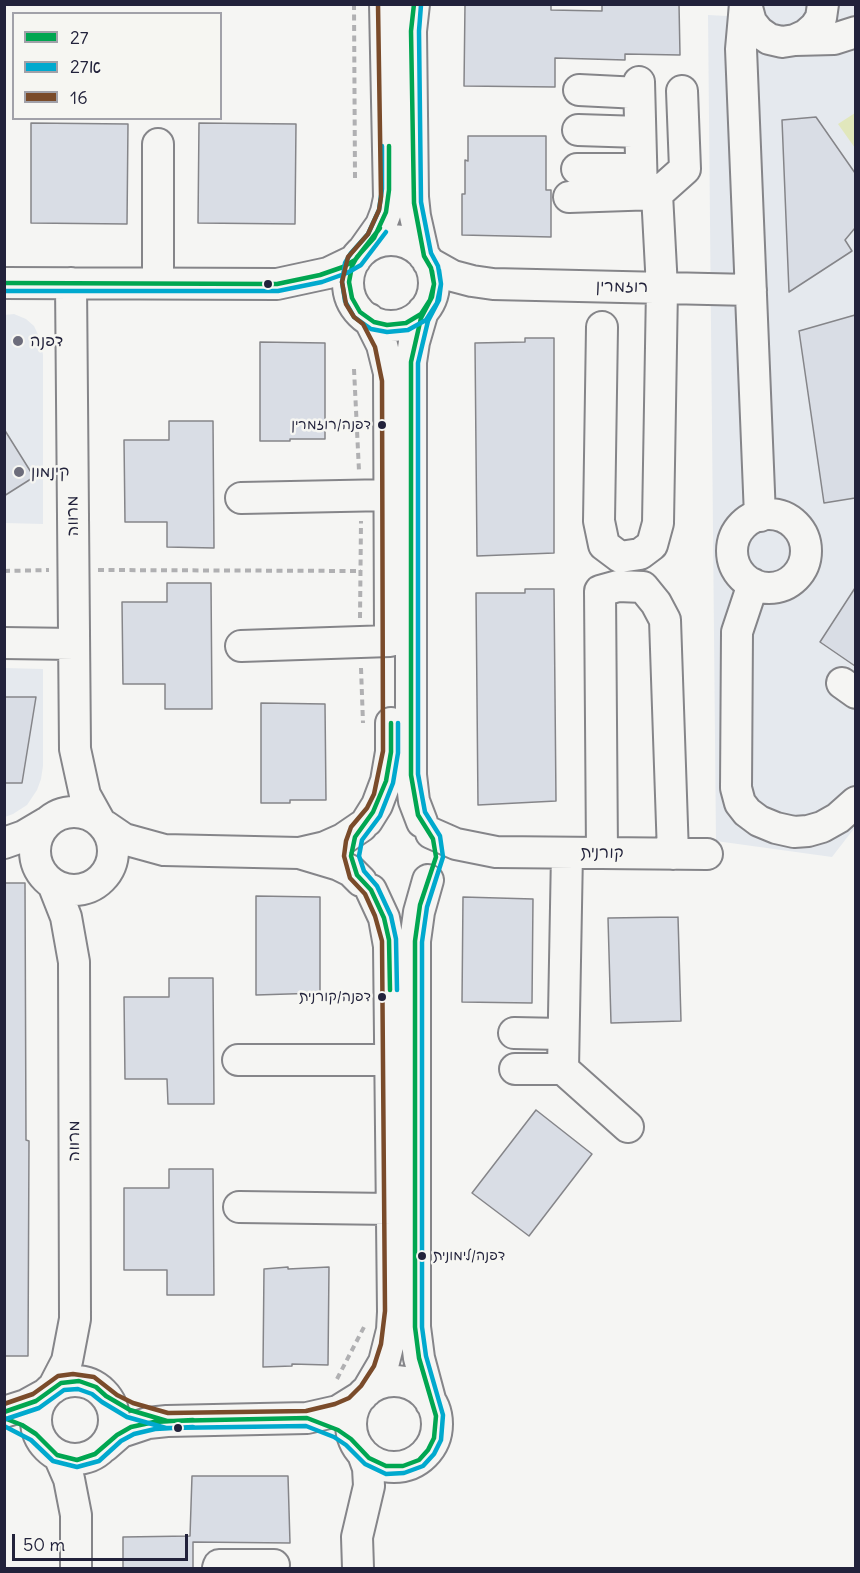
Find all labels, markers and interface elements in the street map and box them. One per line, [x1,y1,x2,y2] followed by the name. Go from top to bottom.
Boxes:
[12,12,222,120] legend
[70,26,89,49] text: 27
[70,55,101,78] text: 27א
[70,86,88,109] text: 16
[596,277,648,297] street label: רוזמרין
[262,278,274,290] unlabelled marker
[30,331,63,351] place label: דפנה
[11,334,25,348] marker: דפנה
[291,417,371,433] place label: דפנה/רוזמרין
[376,419,388,431] marker: דפנה/רוזמרין
[31,462,69,482] place label: קינמון
[12,465,26,479] marker: קינמון
[63,495,83,537] street label: מרווה
[580,843,624,863] street label: קורנית
[299,989,371,1005] place label: דפנה/קורנית
[376,991,388,1003] marker: דפנה/קורנית
[64,1121,84,1161] street label: מרווה
[433,1248,505,1264] place label: דפנה/לימונית
[416,1250,428,1262] marker: דפנה/לימונית
[172,1422,184,1434] unlabelled marker
[15,1522,190,1560] scale bar
[23,1533,65,1556] text: 50 m

